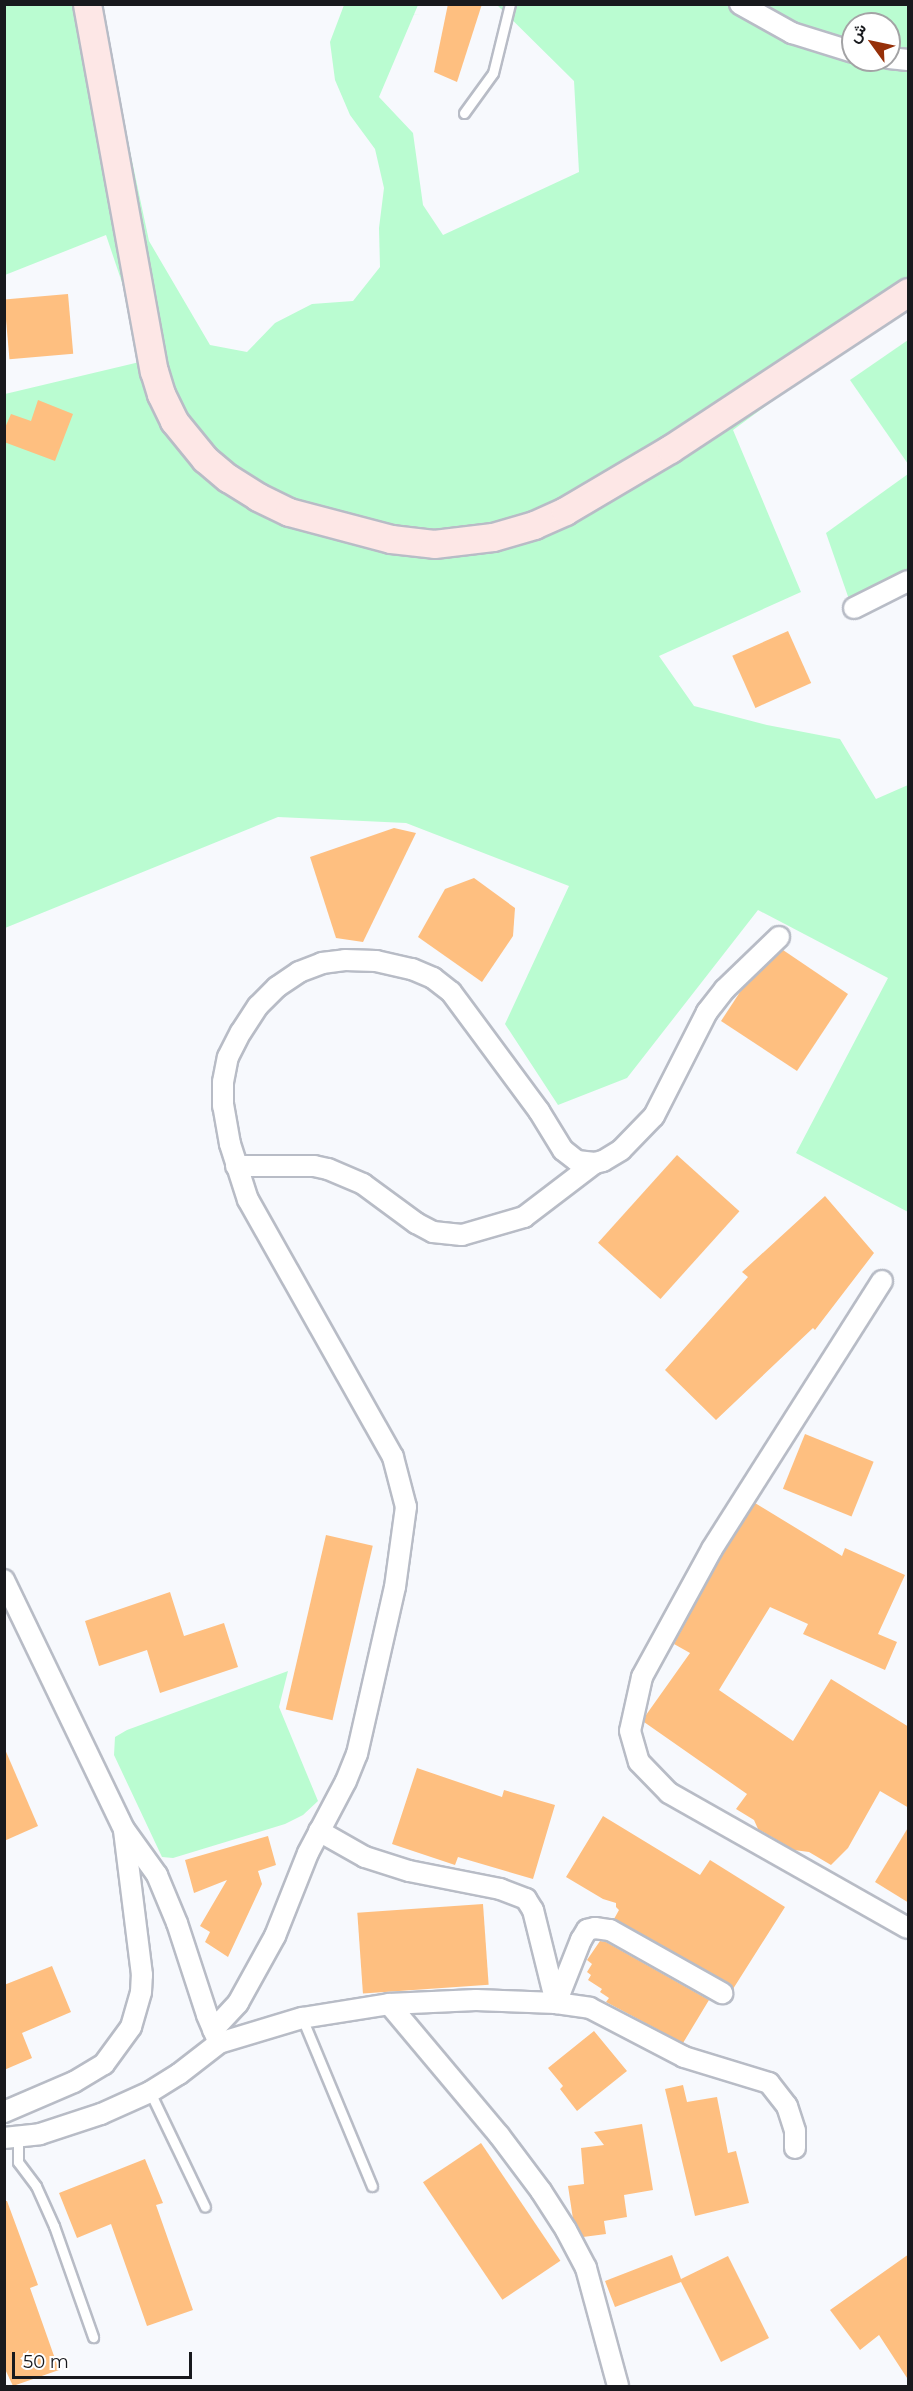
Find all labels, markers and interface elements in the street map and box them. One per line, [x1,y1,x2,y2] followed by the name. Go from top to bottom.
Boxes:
[841,12,901,72] north arrow
[844,20,870,46] text: ش
[15,2340,195,2378] scale bar
[23,2351,69,2373] text: 50 m

